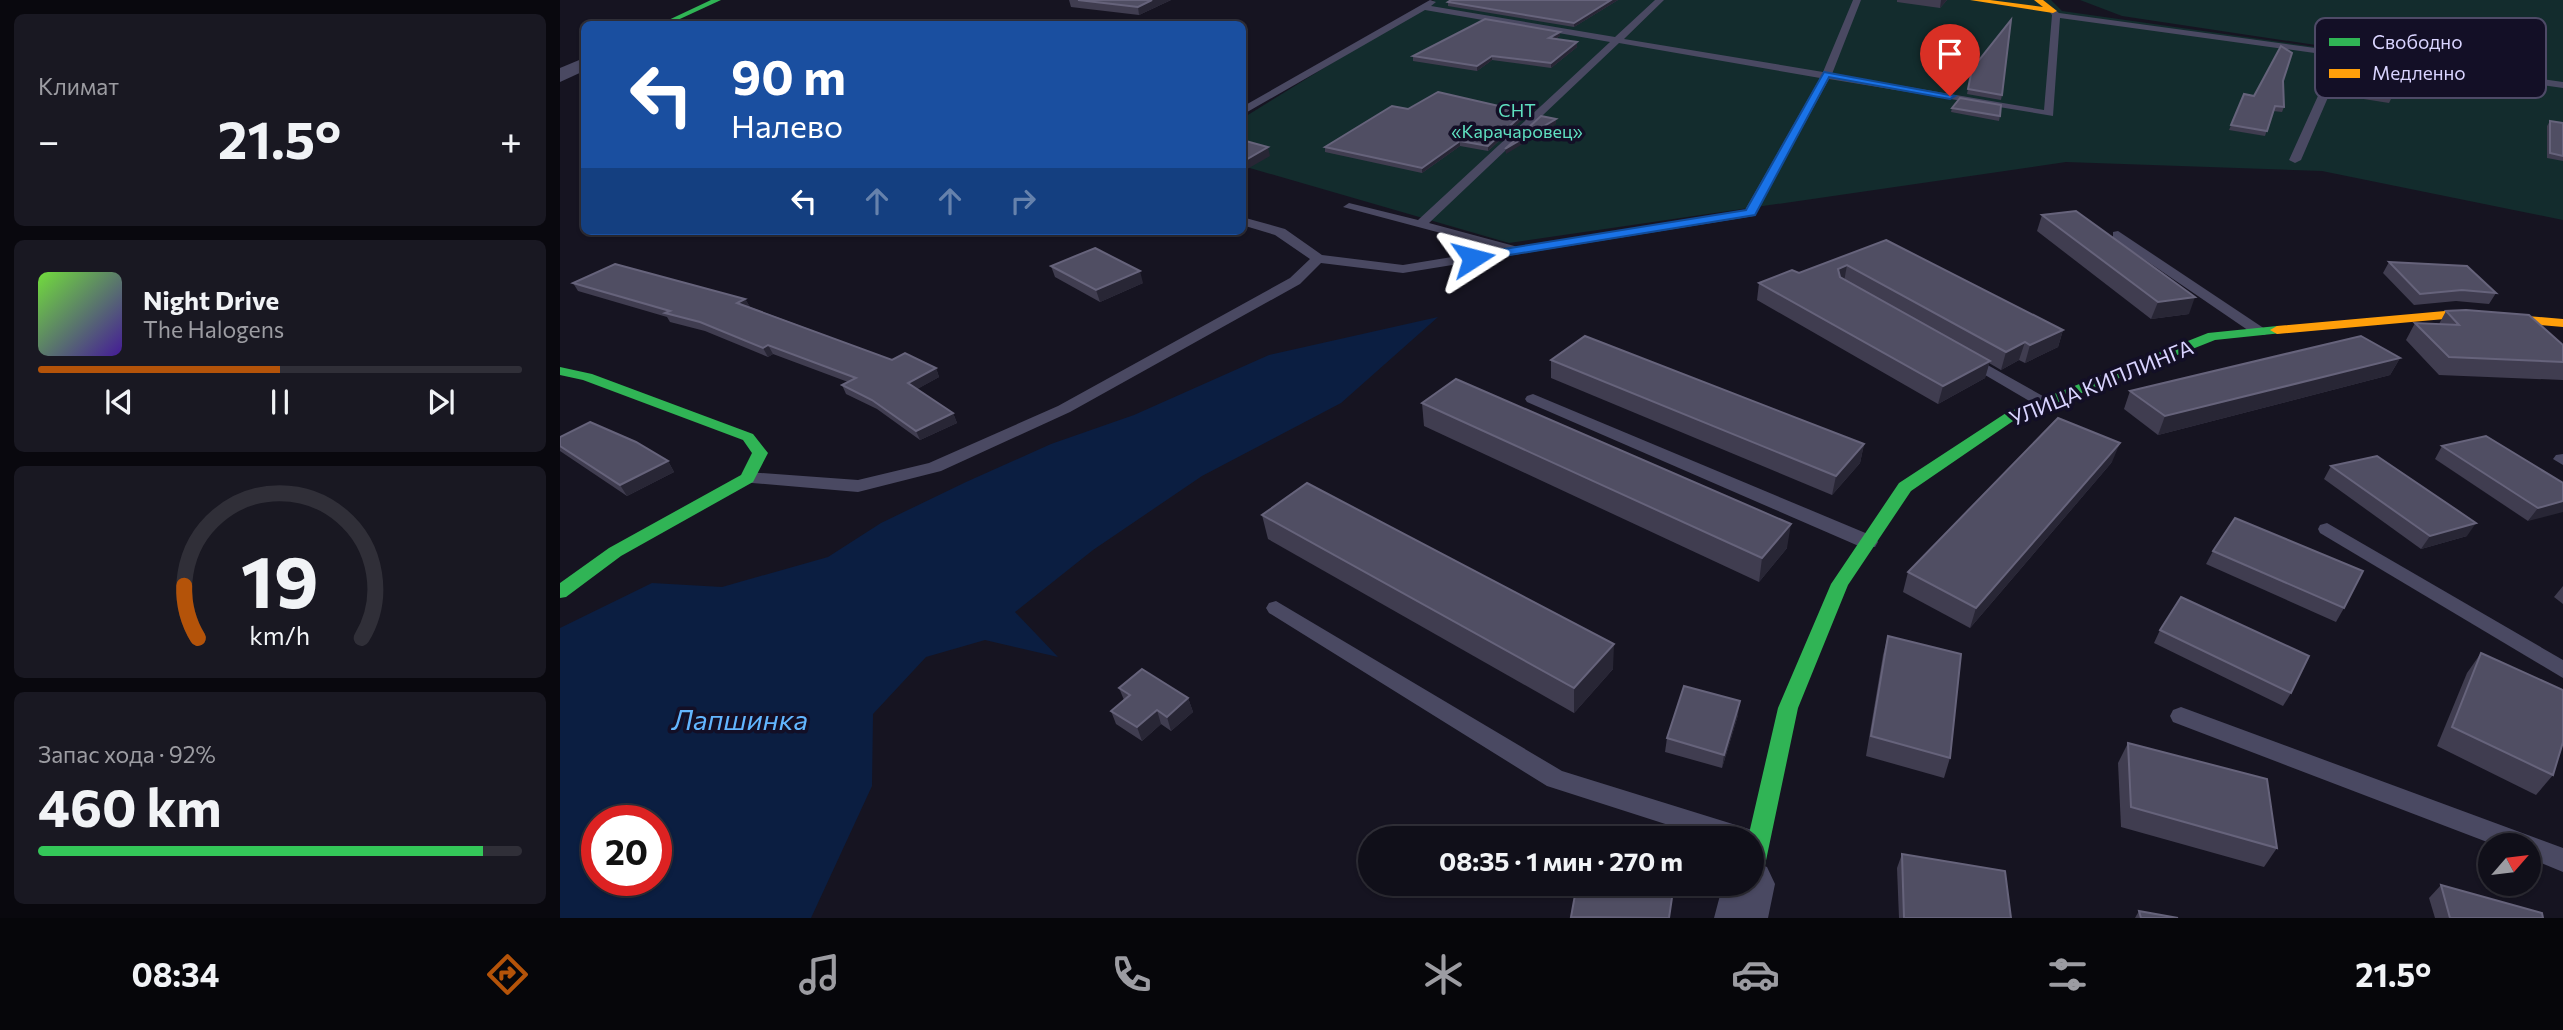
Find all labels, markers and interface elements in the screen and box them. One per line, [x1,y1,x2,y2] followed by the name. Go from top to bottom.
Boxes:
[2315,18,2546,98] legend
[1920,24,1980,96] pin
[2372,30,2462,53] text: Свободно
[1931,35,1969,73] icon: arrive
[731,45,846,105] text: 90 m
[616,49,707,140] icon: left
[2372,61,2466,84] text: Медленно
[38,72,119,100] text: Климат
[1451,99,1583,142] park label: СНТ «Карачаровец»
[731,105,843,145] text: Налево
[218,106,341,170] text: 21.5°
[38,116,60,163] text: −
[500,116,522,163] text: +
[785,182,823,220] icon: left
[858,182,896,220] icon: ahead
[931,182,969,220] icon: ahead
[1004,182,1042,220] icon: right
[1436,221,1510,295] position arrow
[143,284,279,315] text: Night Drive
[143,315,284,343] text: The Halogens
[2005,334,2197,430] street label: УЛИЦА КИПЛИНГА
[100,383,138,421] icon: previous
[261,383,299,421] icon: pause
[422,383,460,421] icon: next
[241,534,319,623] text: 19
[250,620,310,650] text: km/h
[670,702,808,736] water label: Лапшинка
[38,740,216,768] text: Запас хода · 92%
[38,774,222,838] text: 460 km
[581,805,672,896] speed limit sign: 20
[2478,833,2541,896] north arrow
[2478,833,2541,896] map controls
[1439,845,1683,876] text: 08:35 · 1 мин · 270 m
[483,950,532,999] icon: directions
[795,950,844,999] icon: music
[1107,950,1156,999] icon: phone
[1419,950,1468,999] icon: climate
[1731,950,1780,999] icon: car
[2043,950,2092,999] icon: filters
[132,954,219,994] text: 08:34
[2355,954,2431,994] text: 21.5°

